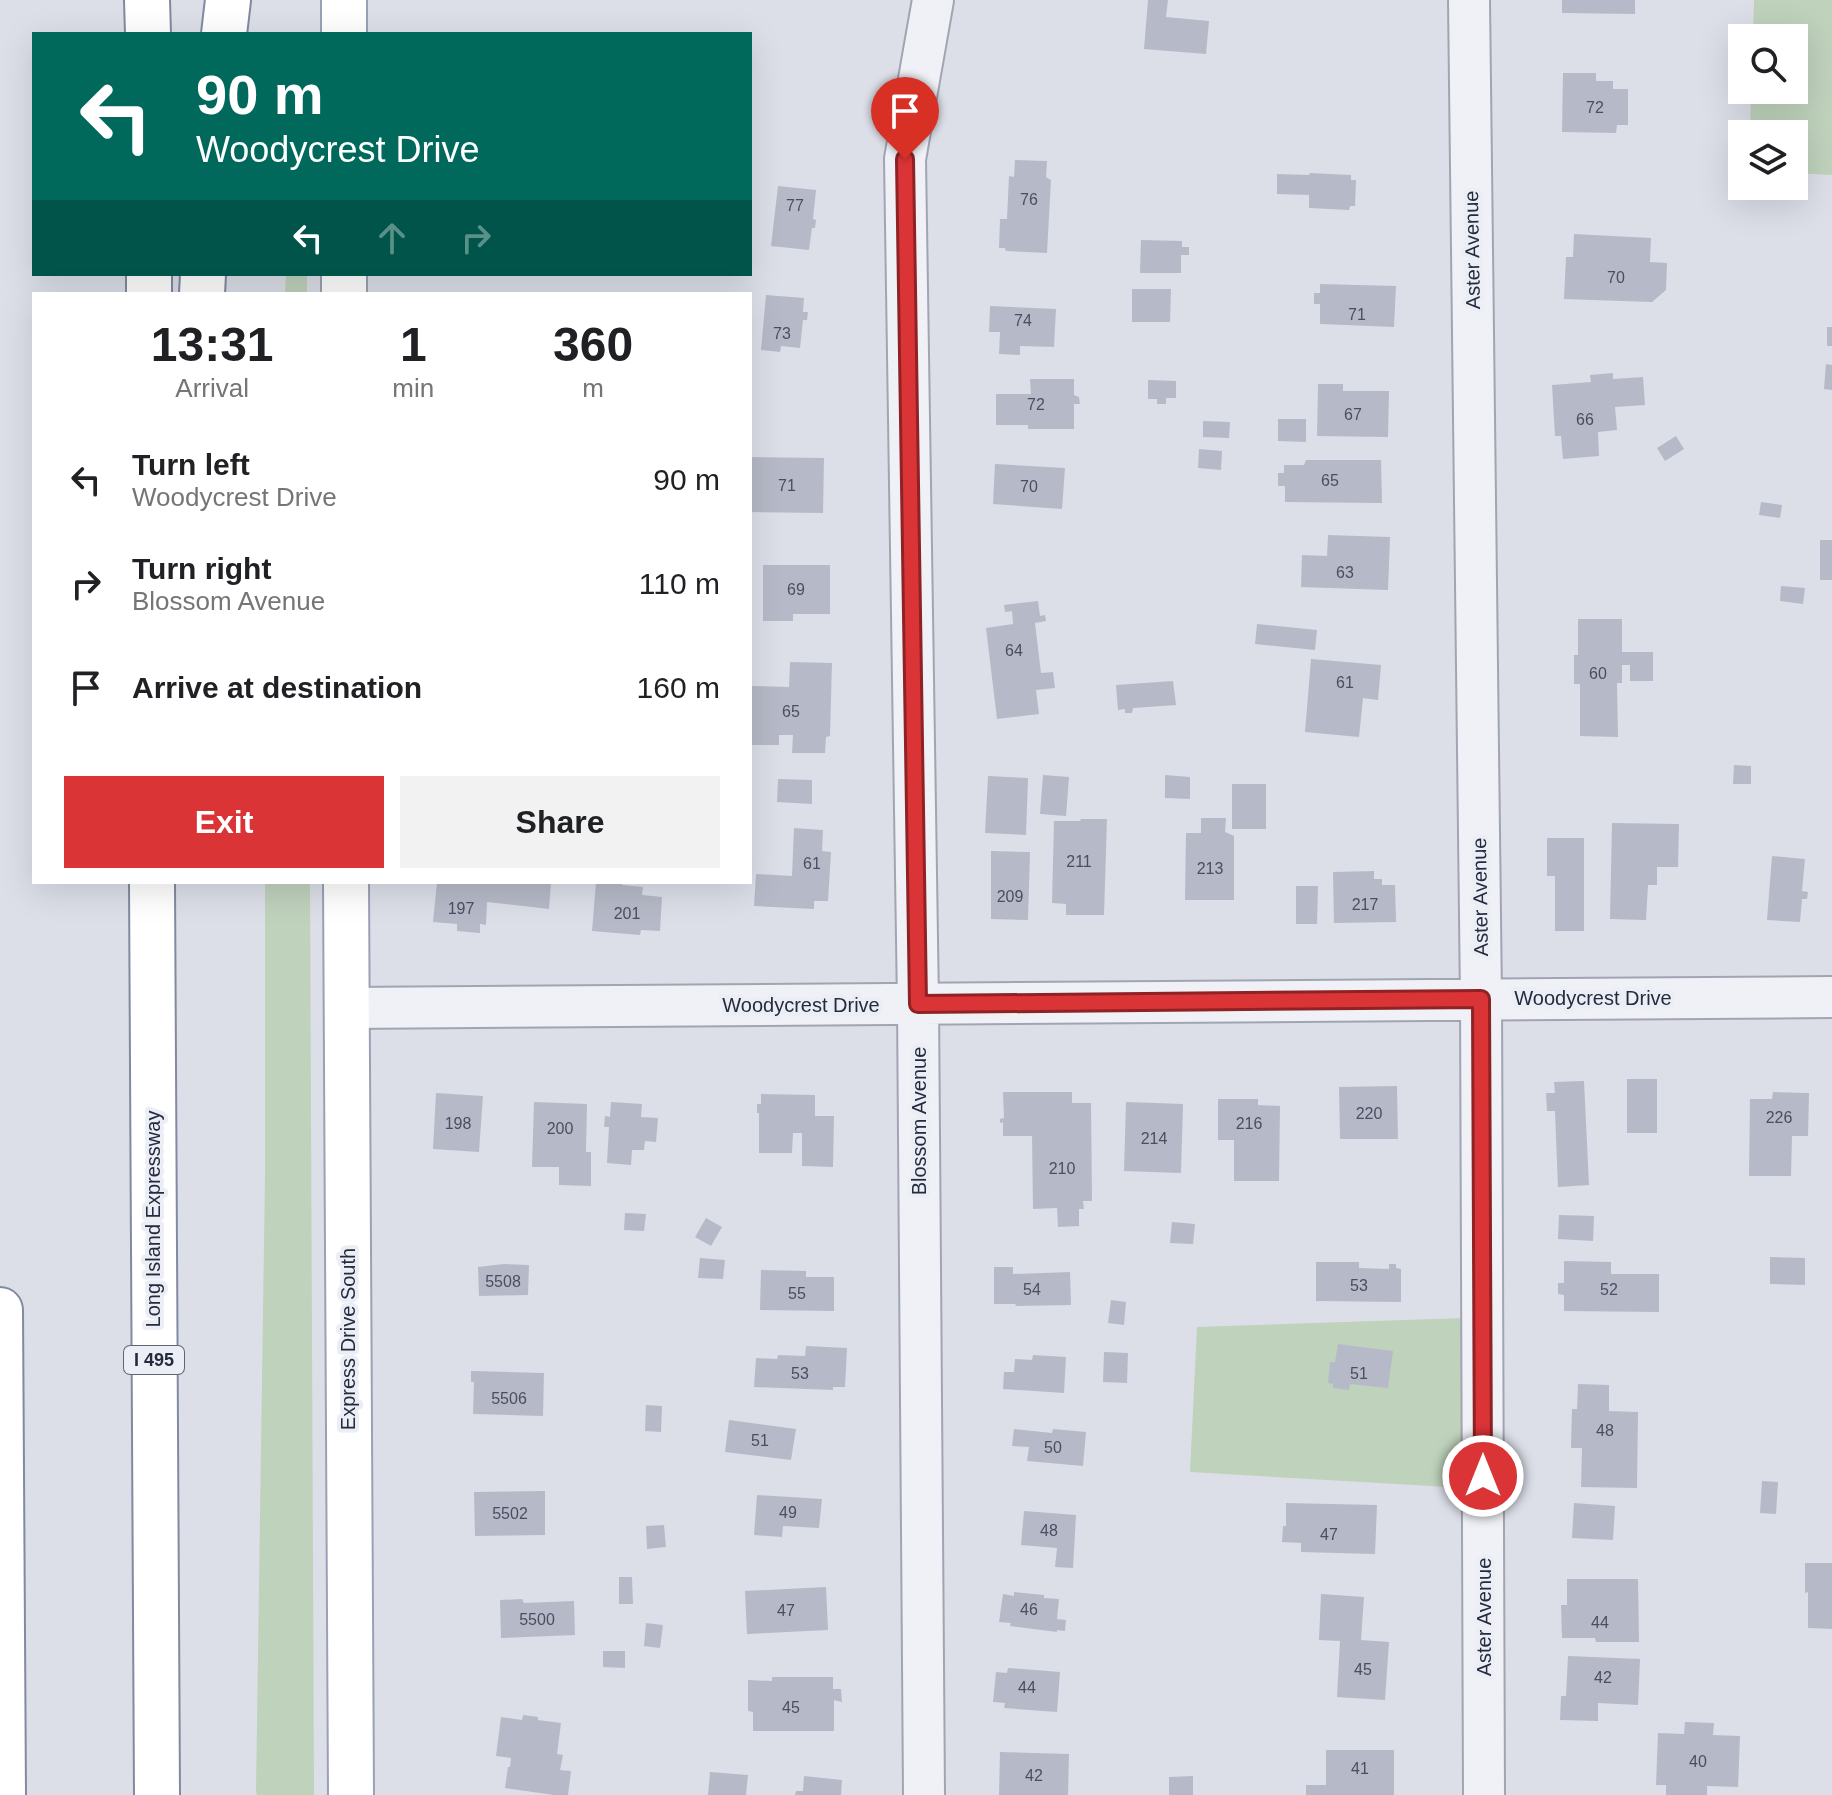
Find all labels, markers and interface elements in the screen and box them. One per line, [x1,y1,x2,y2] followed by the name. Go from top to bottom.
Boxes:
[1728,24,1808,200] map controls
[1728,24,1808,104] button: search
[196,63,324,126] text: 90 m
[64,64,168,168] icon: left
[871,77,939,159] pin
[883,89,927,133] icon: arrive
[1586,99,1604,116] house number: 72
[1728,120,1808,200] button: layers
[196,129,479,170] text: Woodycrest Drive
[1020,191,1038,208] house number: 76
[1460,191,1484,309] street label: Aster Avenue
[786,197,804,214] house number: 77
[286,216,330,260] icon: left
[370,216,414,260] icon: ahead
[454,216,498,260] icon: right
[1607,269,1625,286] house number: 70
[1348,306,1366,323] house number: 71
[1014,312,1032,329] house number: 74
[151,318,274,371] text: 13:31
[400,318,427,371] text: 1
[553,318,633,371] text: 360
[773,325,791,342] house number: 73
[175,373,249,403] text: Arrival
[392,373,434,403] text: min
[582,373,604,403] text: m
[1027,396,1045,413] house number: 72
[1344,406,1362,423] house number: 67
[1576,411,1594,428] house number: 66
[132,448,250,481] text: Turn left
[64,458,108,502] icon: left
[653,463,720,496] text: 90 m
[1321,472,1339,489] house number: 65
[778,477,796,494] house number: 71
[1020,478,1038,495] house number: 70
[132,482,337,512] text: Woodycrest Drive
[132,552,271,585] text: Turn right
[64,562,108,606] icon: right
[1336,564,1354,581] house number: 63
[639,567,720,600] text: 110 m
[787,581,805,598] house number: 69
[132,586,325,616] text: Blossom Avenue
[1005,642,1023,659] house number: 64
[1589,665,1607,682] house number: 60
[64,666,108,710] icon: arrive
[132,671,422,704] text: Arrive at destination
[637,671,720,704] text: 160 m
[1336,674,1354,691] house number: 61
[782,703,800,720] house number: 65
[64,776,384,868] button: Exit
[400,776,720,868] button: Share
[1468,838,1492,956] street label: Aster Avenue
[1066,853,1092,870] house number: 211
[803,855,821,872] house number: 61
[1197,860,1223,877] house number: 213
[997,888,1023,905] house number: 209
[1352,896,1378,913] house number: 217
[448,900,474,917] house number: 197
[614,905,640,922] house number: 201
[1514,987,1672,1009] street label: Woodycrest Drive
[722,994,880,1016] street label: Woodycrest Drive
[908,1047,930,1195] street label: Blossom Avenue
[1356,1105,1382,1122] house number: 220
[1766,1109,1792,1126] house number: 226
[142,1111,164,1327] street label: Long Island Expressway
[445,1115,471,1132] house number: 198
[1236,1115,1262,1132] house number: 216
[547,1120,573,1137] house number: 200
[1141,1130,1167,1147] house number: 214
[1049,1160,1075,1177] house number: 210
[337,1248,359,1430] street label: Express Drive South
[485,1273,521,1290] house number: 5508
[1350,1277,1368,1294] house number: 53
[1023,1281,1041,1298] house number: 54
[1600,1281,1618,1298] house number: 52
[788,1285,806,1302] house number: 55
[124,1346,184,1374] road number: I 495
[791,1365,809,1382] house number: 53
[1350,1365,1368,1382] house number: 51
[491,1390,527,1407] house number: 5506
[1596,1422,1614,1439] house number: 48
[751,1432,769,1449] house number: 51
[1441,1434,1525,1518] position arrow
[1044,1439,1062,1456] house number: 50
[779,1504,797,1521] house number: 49
[492,1505,528,1522] house number: 5502
[1040,1522,1058,1539] house number: 48
[1320,1526,1338,1543] house number: 47
[1473,1558,1495,1676] street label: Aster Avenue
[1020,1601,1038,1618] house number: 46
[777,1602,795,1619] house number: 47
[519,1611,555,1628] house number: 5500
[1591,1614,1609,1631] house number: 44
[1354,1661,1372,1678] house number: 45
[1594,1669,1612,1686] house number: 42
[1018,1679,1036,1696] house number: 44
[782,1699,800,1716] house number: 45
[1689,1753,1707,1770] house number: 40
[1351,1760,1369,1777] house number: 41
[1025,1767,1043,1784] house number: 42

